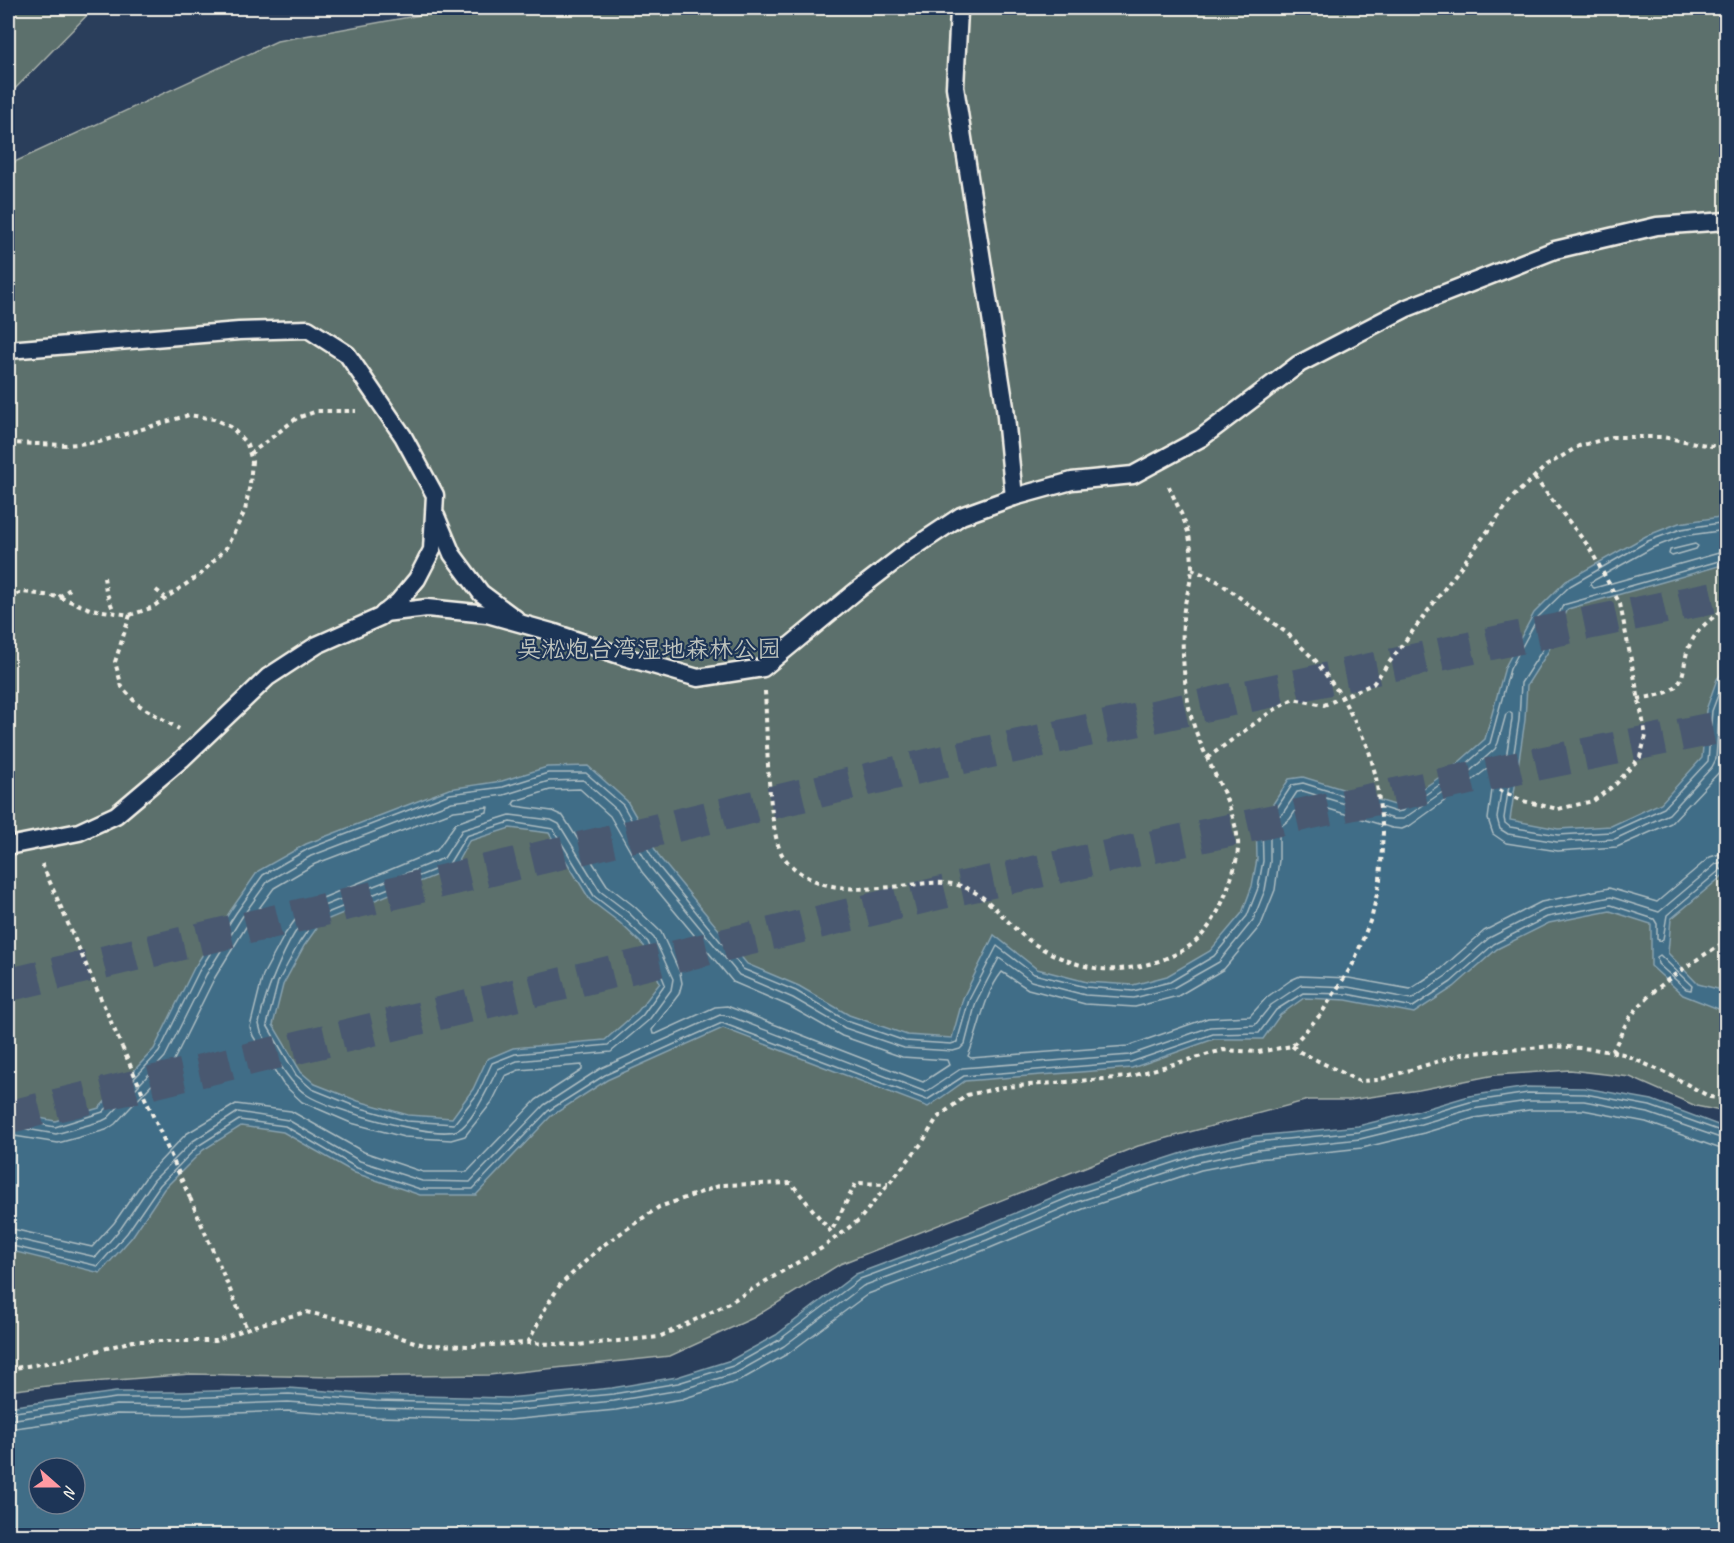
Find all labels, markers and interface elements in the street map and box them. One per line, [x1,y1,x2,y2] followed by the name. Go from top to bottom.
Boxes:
[517,634,781,664] park label: 吴淞炮台湾湿地森林公园
[27,1456,87,1516] north arrow
[58,1483,81,1502] text: N

